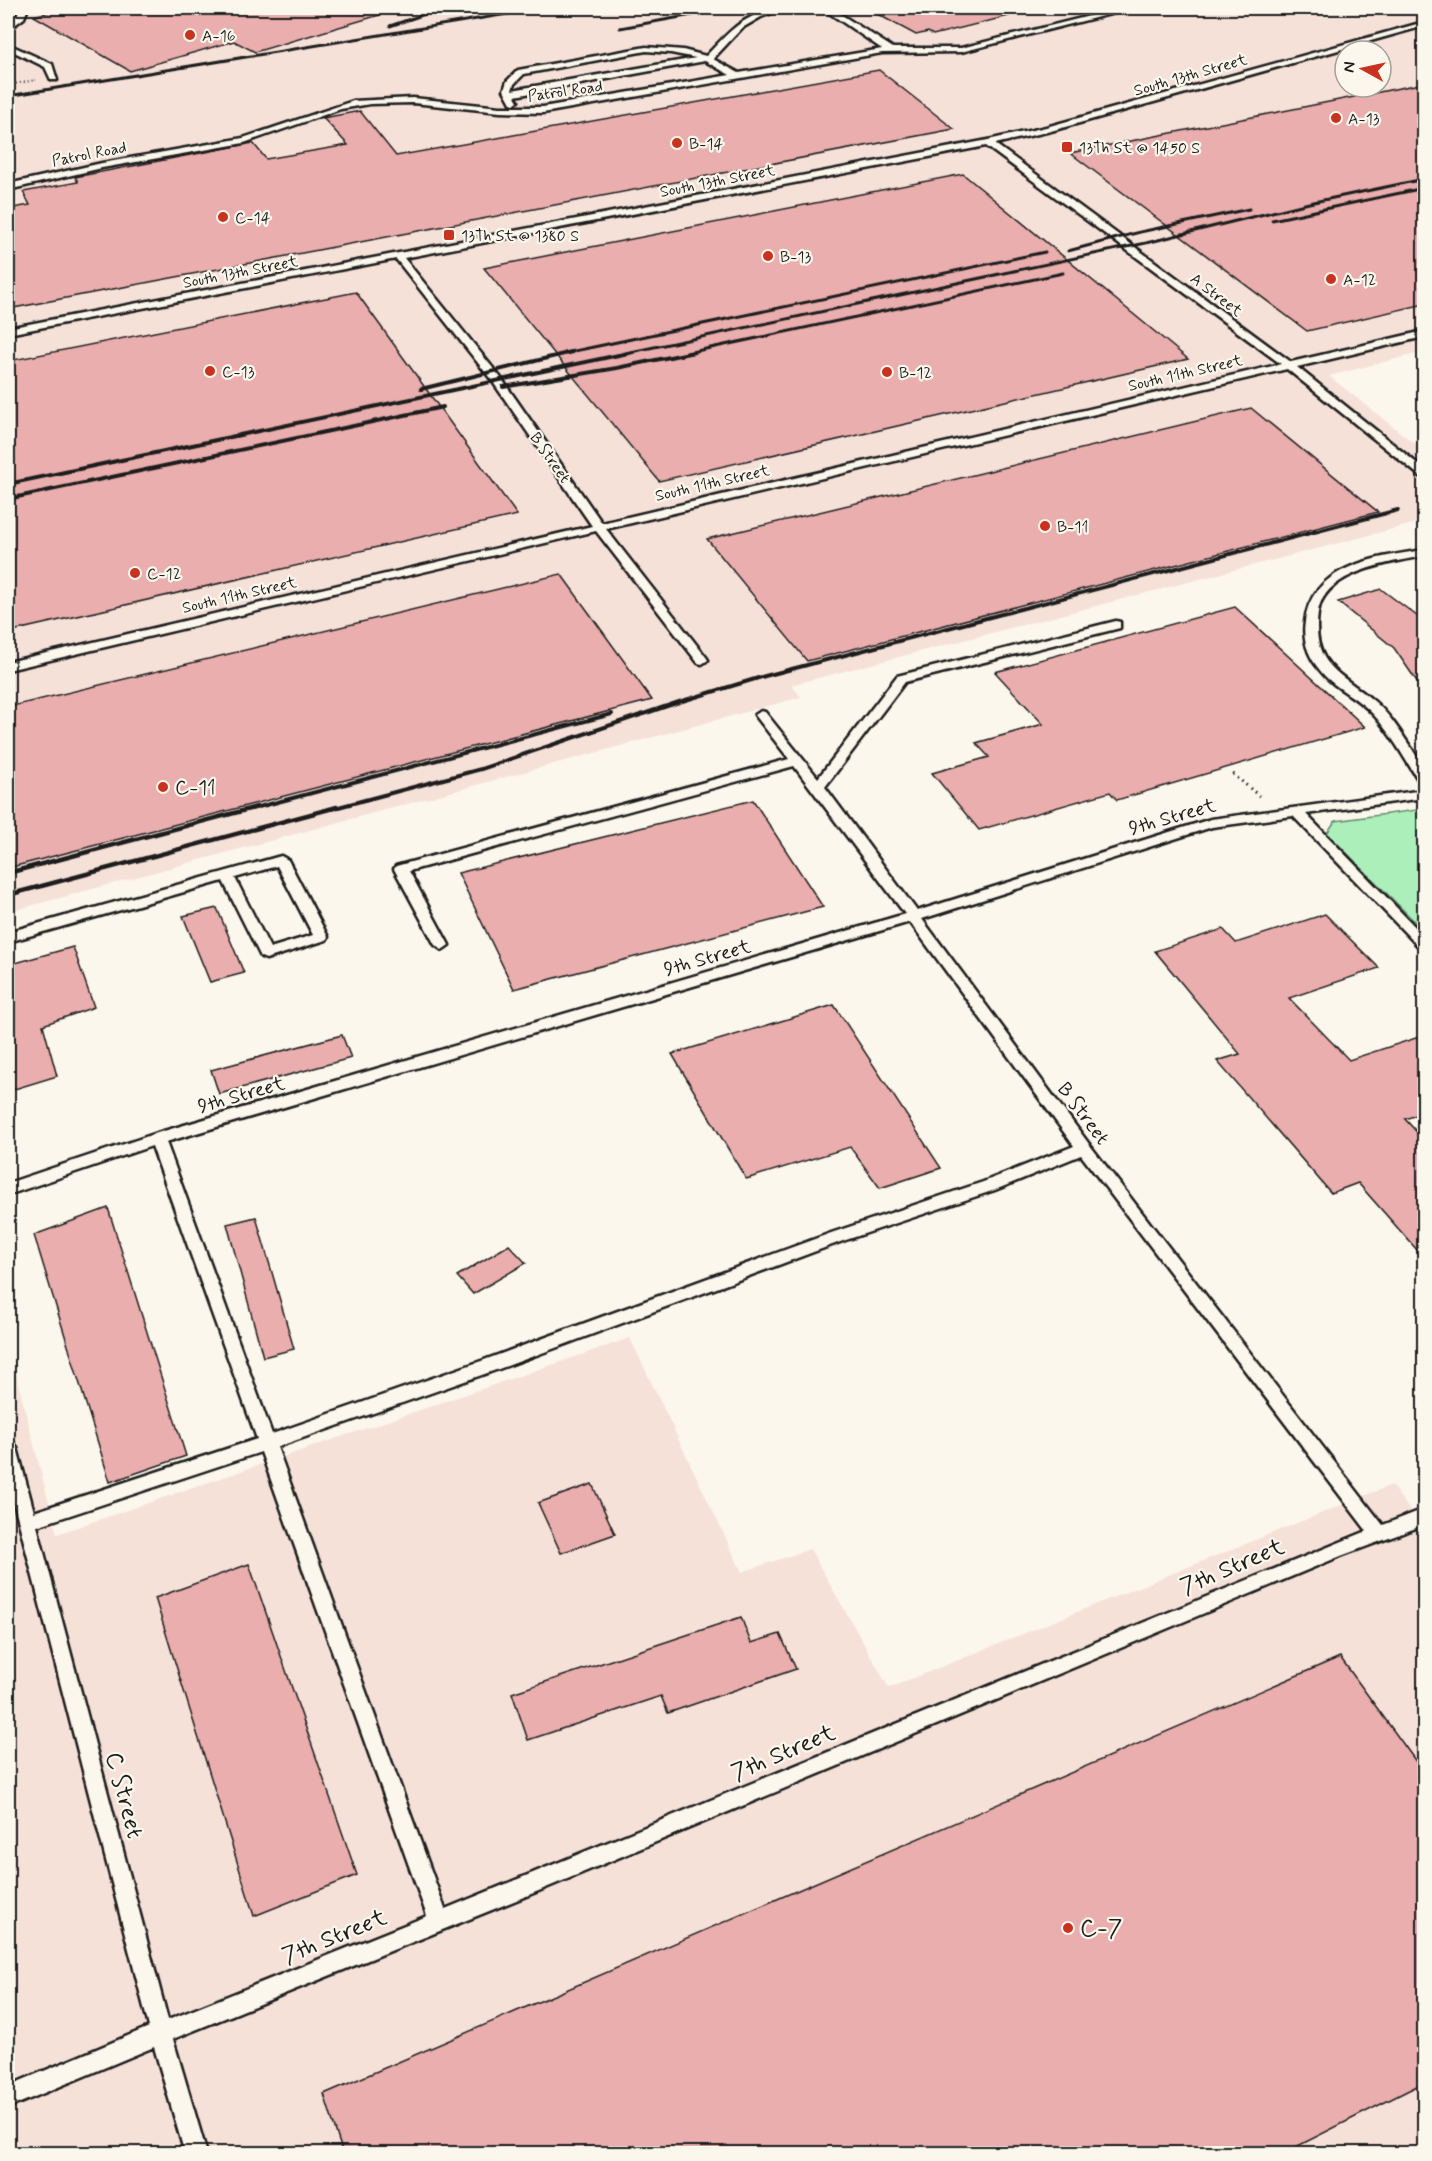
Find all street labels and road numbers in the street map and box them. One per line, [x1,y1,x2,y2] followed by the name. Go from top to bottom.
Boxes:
[1131,49,1250,102] street label: South 13th Street
[526,76,604,107] street label: Patrol Road
[50,137,128,172] street label: Patrol Road
[658,160,777,203] street label: South 13th Street
[181,251,300,294] street label: South 13th Street
[1186,269,1247,322] street label: A Street
[1126,350,1245,397] street label: South 11th Street
[525,428,575,487] street label: B Street
[653,460,772,507] street label: South 11th Street
[180,572,299,619] street label: South 11th Street
[1126,792,1219,843] street label: 9th Street
[661,933,754,984] street label: 9th Street
[195,1070,288,1121] street label: 9th Street
[1050,1077,1115,1151] street label: B Street
[1176,1532,1289,1603] street label: 7th Street
[727,1718,840,1789] street label: 7th Street
[97,1749,150,1842] street label: C Street
[278,1902,391,1972] street label: 7th Street

